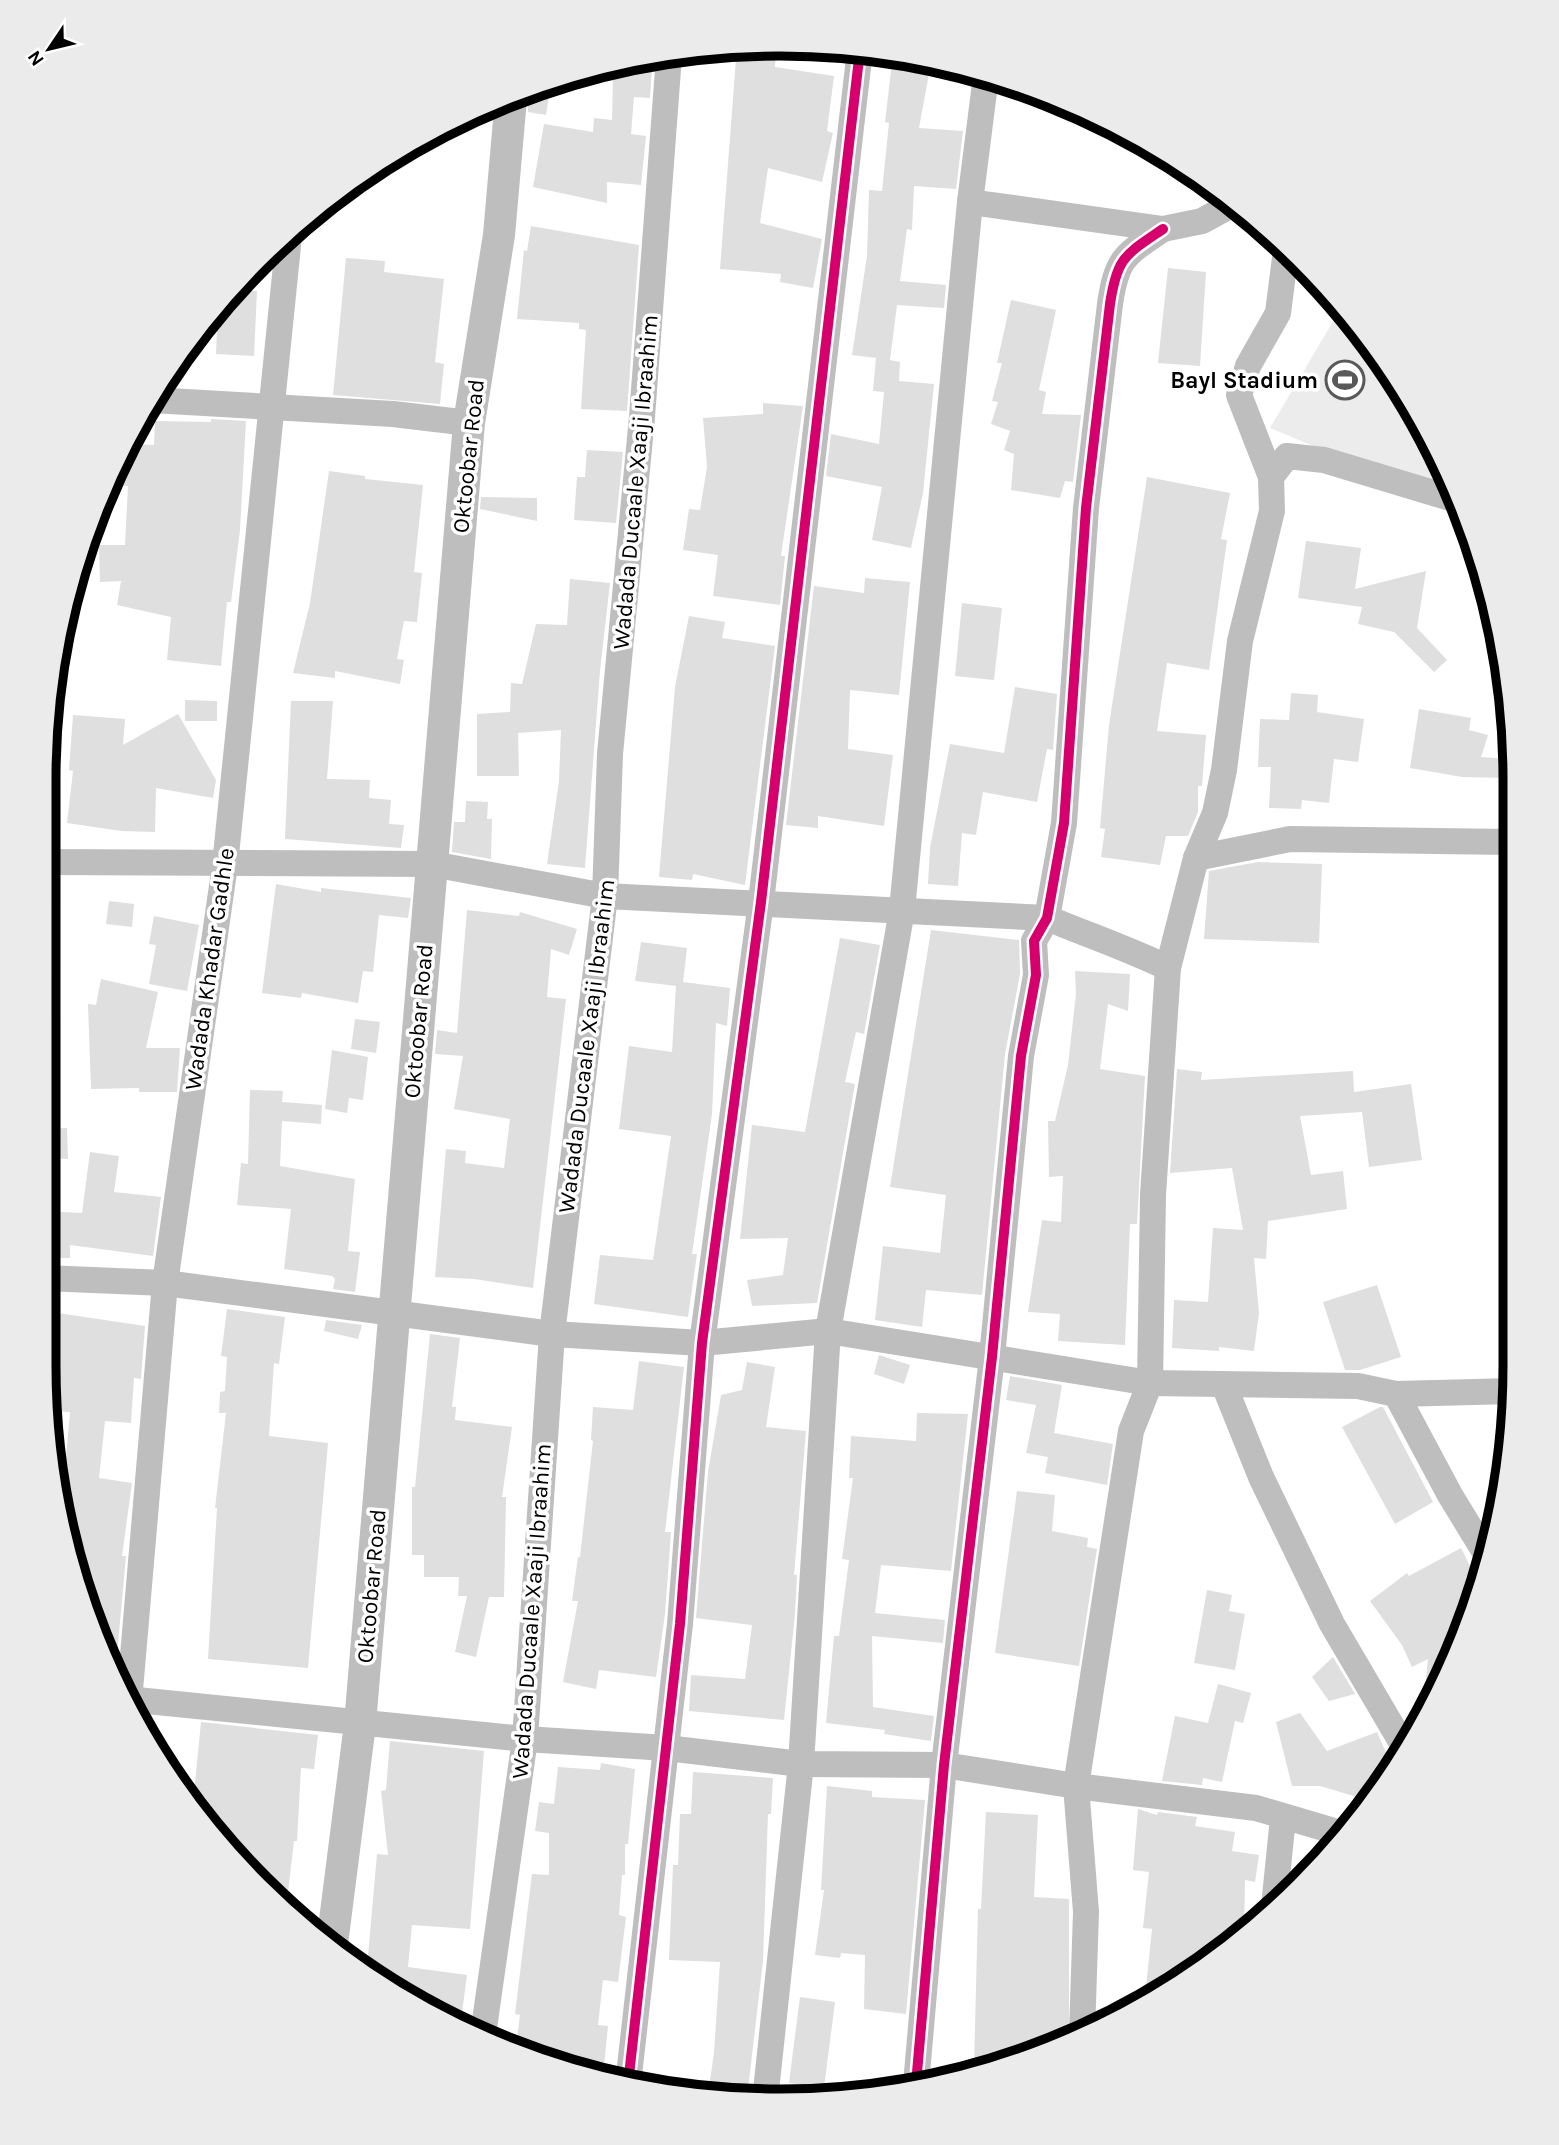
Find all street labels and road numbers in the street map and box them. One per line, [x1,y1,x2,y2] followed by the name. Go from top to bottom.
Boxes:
[607,313,664,651] street label: Wadada Ducaale Xaaji Ibraahim
[447,378,490,534] street label: Oktoobar Road
[179,846,240,1092] street label: Wadada Khadar Gadhle
[553,878,620,1215] street label: Wadada Ducaale Xaaji Ibraahim
[398,943,439,1099] street label: Oktoobar Road
[506,1442,557,1780] street label: Wadada Ducaale Xaaji Ibraahim
[351,1508,392,1664] street label: Oktoobar Road

